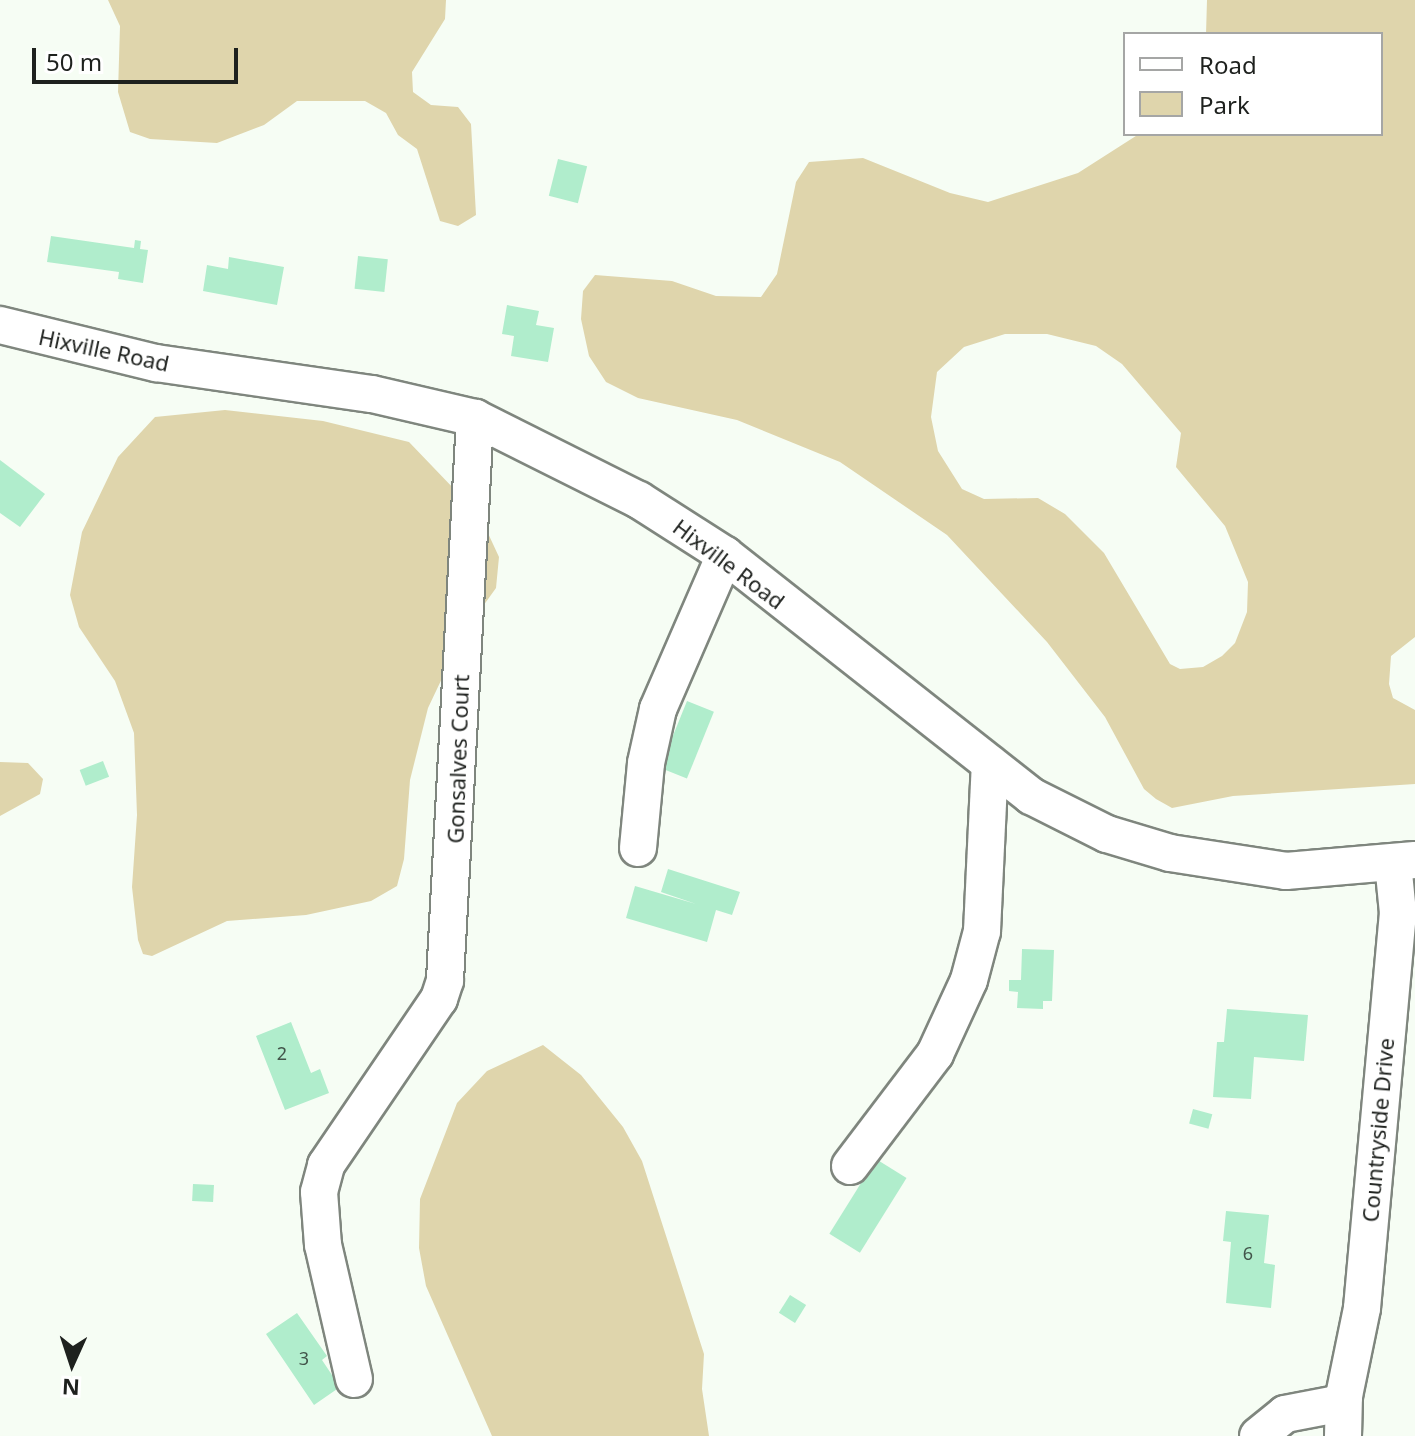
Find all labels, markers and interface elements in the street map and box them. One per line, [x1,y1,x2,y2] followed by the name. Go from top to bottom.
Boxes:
[36,32,242,82] scale bar
[1123,32,1383,136] legend
[46,45,102,78] text: 50 m
[1199,48,1257,81] text: Road
[1199,88,1250,121] text: Park
[36,323,172,377] street label: Hixville Road
[668,513,790,615] street label: Hixville Road
[442,674,474,844] street label: Gonsalves Court
[1357,1037,1399,1223] street label: Countryside Drive
[277,1042,287,1064] house number: 2
[1243,1242,1253,1264] house number: 6
[32,1324,112,1404] north arrow
[299,1347,309,1369] house number: 3
[61,1373,80,1403] text: N

